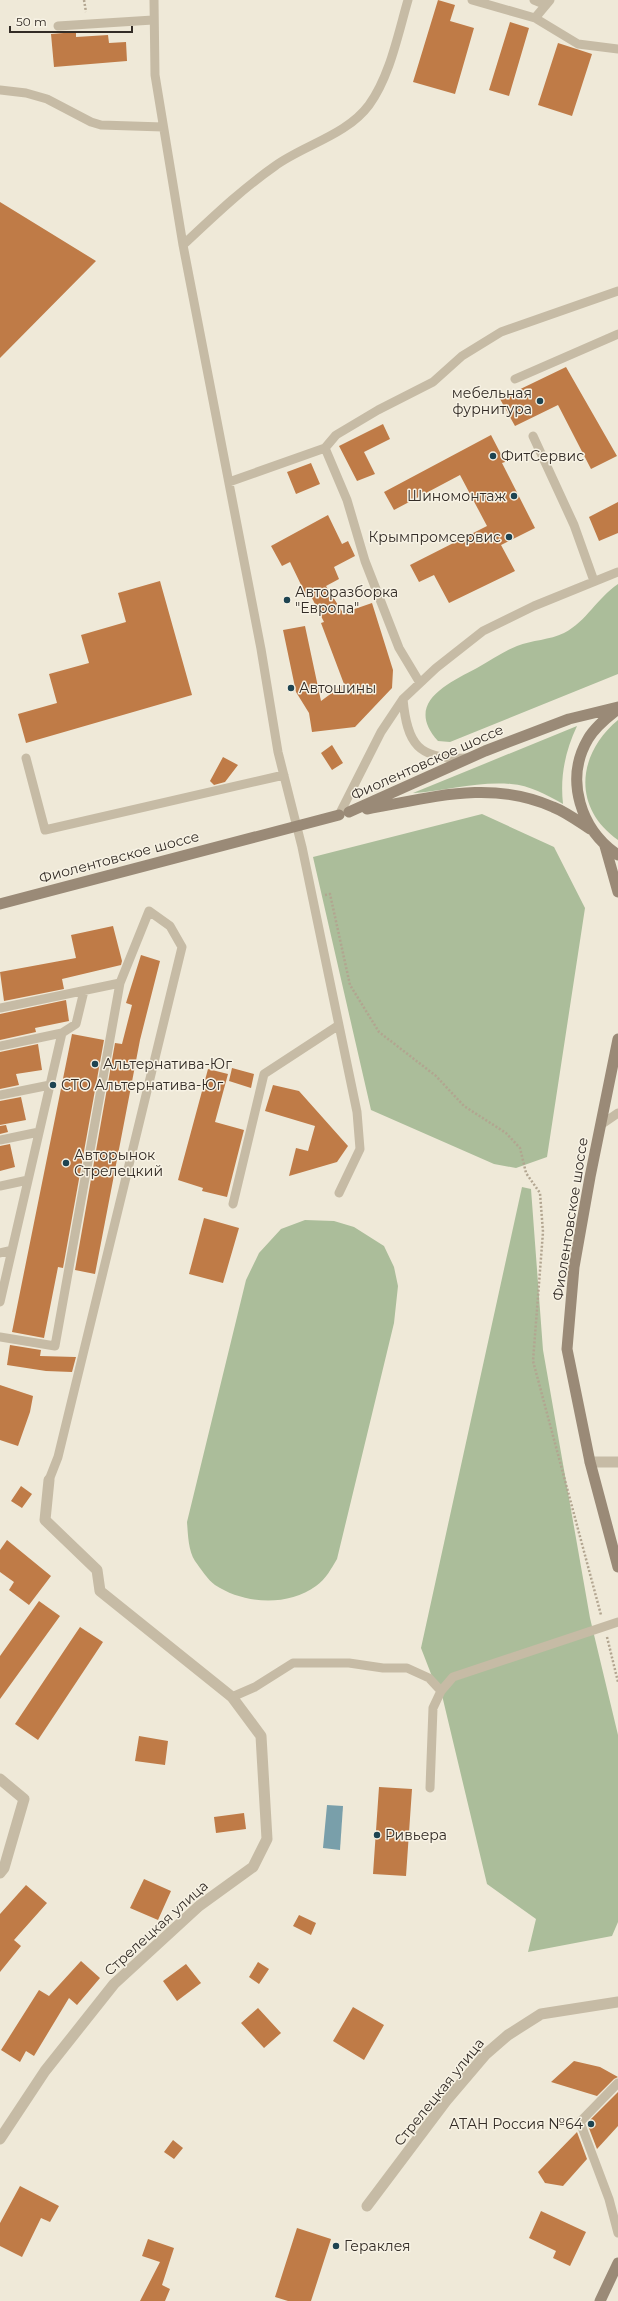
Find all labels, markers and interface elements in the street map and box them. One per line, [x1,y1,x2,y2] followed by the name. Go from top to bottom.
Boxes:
[10,8,132,34] scale bar
[16,14,47,29] text: 50 m
[452,384,532,418] place label: мебельная фурнитура
[535,396,545,406] marker: мебельная фурнитура
[501,447,584,465] place label: ФитСервис
[488,451,498,461] marker: ФитСервис
[407,487,506,505] place label: Шиномонтаж
[509,491,519,501] marker: Шиномонтаж
[369,528,501,546] place label: Крымпромсервис
[504,532,514,542] marker: Крымпромсервис
[295,583,398,617] place label: Авторазборка "Европа"
[282,595,292,605] marker: Авторазборка "Европа"
[299,679,376,697] place label: Автошины
[286,683,296,693] marker: Автошины
[348,720,506,804] street label: Фиолентовское шоссе
[37,827,201,887] street label: Фиолентовское шоссе
[103,1055,232,1073] place label: Альтернатива-Юг
[90,1059,100,1069] marker: Альтернатива-Юг
[61,1076,224,1094] place label: СТО Альтернатива-Юг
[48,1080,58,1090] marker: СТО Альтернатива-Юг
[548,1136,592,1302] street label: Фиолентовское шоссе
[74,1146,163,1180] place label: Авторынок Стрелецкий
[61,1158,71,1168] marker: Авторынок Стрелецкий
[385,1826,447,1844] place label: Ривьера
[372,1830,382,1840] marker: Ривьера
[100,1877,212,1979] street label: Стрелецкая улица
[390,2034,488,2150] street label: Стрелецкая улица
[449,2115,584,2133] place label: АТАН Россия №64
[586,2119,596,2129] marker: АТАН Россия №64
[344,2237,411,2255] place label: Гераклея
[331,2241,341,2251] marker: Гераклея

